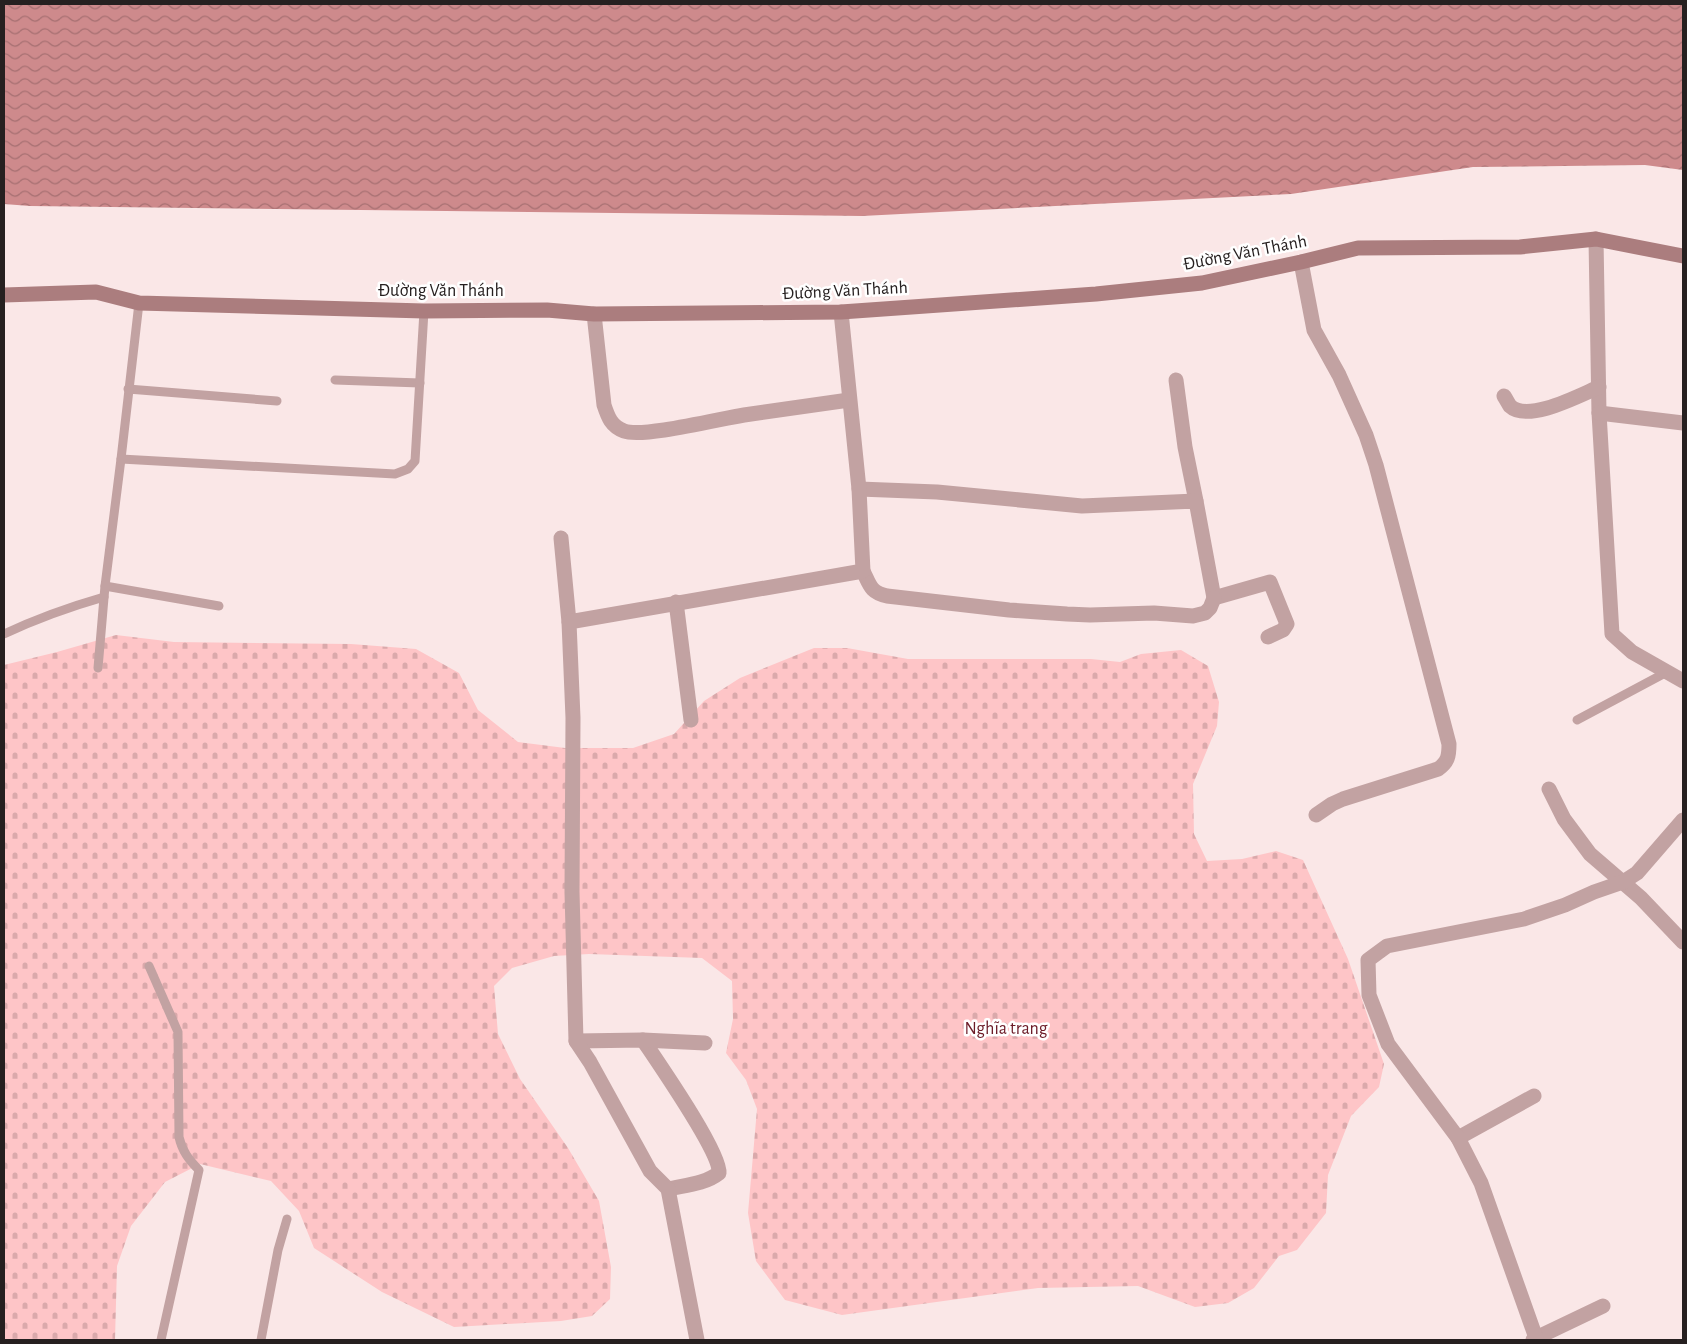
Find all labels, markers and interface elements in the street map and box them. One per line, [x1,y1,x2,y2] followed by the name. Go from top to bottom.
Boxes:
[1181,232,1309,274] street label: Đường Văn Thánh
[782,279,908,303] street label: Đường Văn Thánh
[378,282,504,300] street label: Đường Văn Thánh
[964,1020,1048,1038] park label: Nghĩa trang

